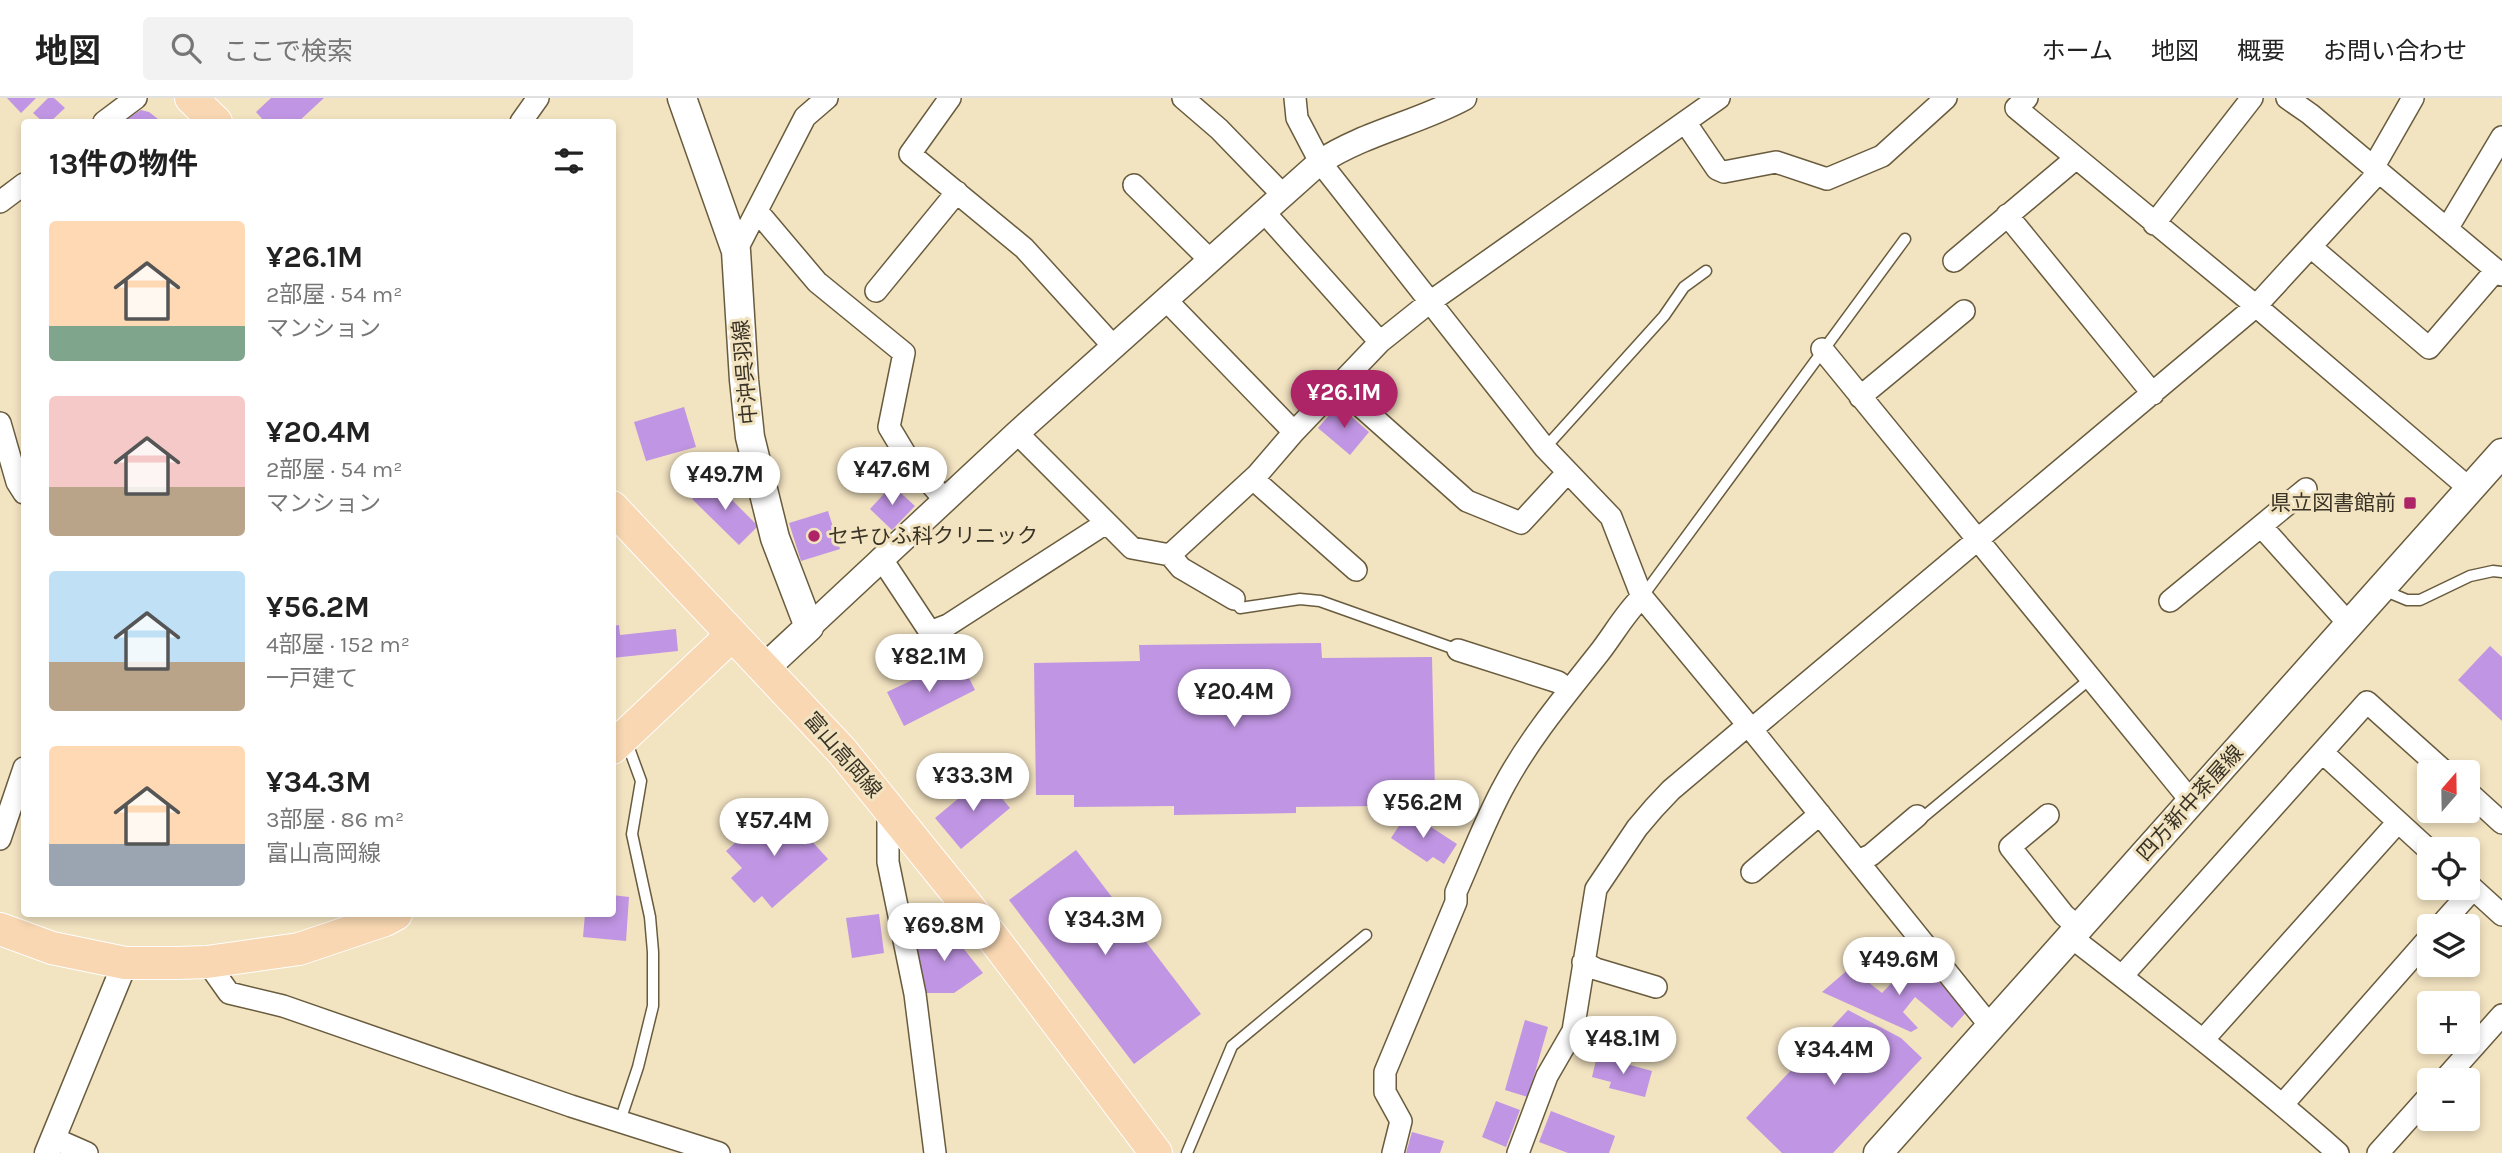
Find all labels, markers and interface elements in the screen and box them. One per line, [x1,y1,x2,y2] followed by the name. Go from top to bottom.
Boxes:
[143,17,633,80] search box
[167,29,205,67] icon: search
[35,32,101,70] text: 地図
[223,36,353,67] text: ここで検索
[2042,37,2113,65] text: ホーム
[2151,37,2199,65] text: 地図
[2237,37,2285,65] text: 概要
[2323,37,2467,65] text: お問い合わせ
[550,142,588,180] icon: filters
[49,146,198,182] text: 13件の物件
[266,239,363,275] text: ¥26.1M
[105,249,189,333] icon: home
[266,281,402,308] text: 2部屋 · 54 m²
[266,315,381,342] text: マンション
[728,319,762,425] street label: 中沖呉羽線
[1287,370,1401,430] pin: ¥26.1M
[1307,379,1381,406] text: ¥26.1M
[266,414,371,450] text: ¥20.4M
[105,424,189,508] icon: home
[835,448,949,507] pin: ¥47.6M
[668,452,782,512] pin: ¥49.7M
[266,456,402,483] text: 2部屋 · 54 m²
[853,456,931,483] text: ¥47.6M
[686,461,764,488] text: ¥49.7M
[266,490,381,517] text: マンション
[2270,491,2396,515] place label: 県立図書館前
[2402,495,2418,511] marker: 県立図書館前
[828,524,1038,548] place label: セキひふ科クリニック
[806,528,822,544] marker: セキひふ科クリニック
[266,589,370,625] text: ¥56.2M
[105,599,189,683] icon: home
[266,631,410,658] text: 4部屋 · 152 m²
[872,634,986,694] pin: ¥82.1M
[891,643,967,670] text: ¥82.1M
[266,665,358,692] text: 一戸建て
[1177,670,1291,729] pin: ¥20.4M
[1194,678,1274,705] text: ¥20.4M
[800,708,886,802] street label: 富山高岡線
[2132,740,2248,866] street label: 四方新中茶屋線
[916,754,1030,813] pin: ¥33.3M
[2417,760,2480,822] north arrow
[2417,760,2480,1131] map controls
[932,762,1014,789] text: ¥33.3M
[266,764,371,800] text: ¥34.3M
[105,774,189,858] icon: home
[1366,780,1480,840] pin: ¥56.2M
[1383,789,1463,816] text: ¥56.2M
[717,798,831,858] pin: ¥57.4M
[266,806,404,833] text: 3部屋 · 86 m²
[735,807,813,834] text: ¥57.4M
[2417,837,2480,900] button: locate
[266,840,381,867] text: 富山高岡線
[1048,898,1162,957] pin: ¥34.3M
[887,904,1001,963] pin: ¥69.8M
[1065,906,1145,933] text: ¥34.3M
[903,912,985,939] text: ¥69.8M
[2417,914,2480,977] button: layers
[1842,937,1956,997] pin: ¥49.6M
[1859,946,1939,973] text: ¥49.6M
[2417,991,2480,1054] button: +
[1566,1016,1680,1076] pin: ¥48.1M
[1585,1025,1661,1052] text: ¥48.1M
[1777,1028,1891,1087] pin: ¥34.4M
[1794,1036,1874,1063] text: ¥34.4M
[2417,1068,2480,1131] button: −

